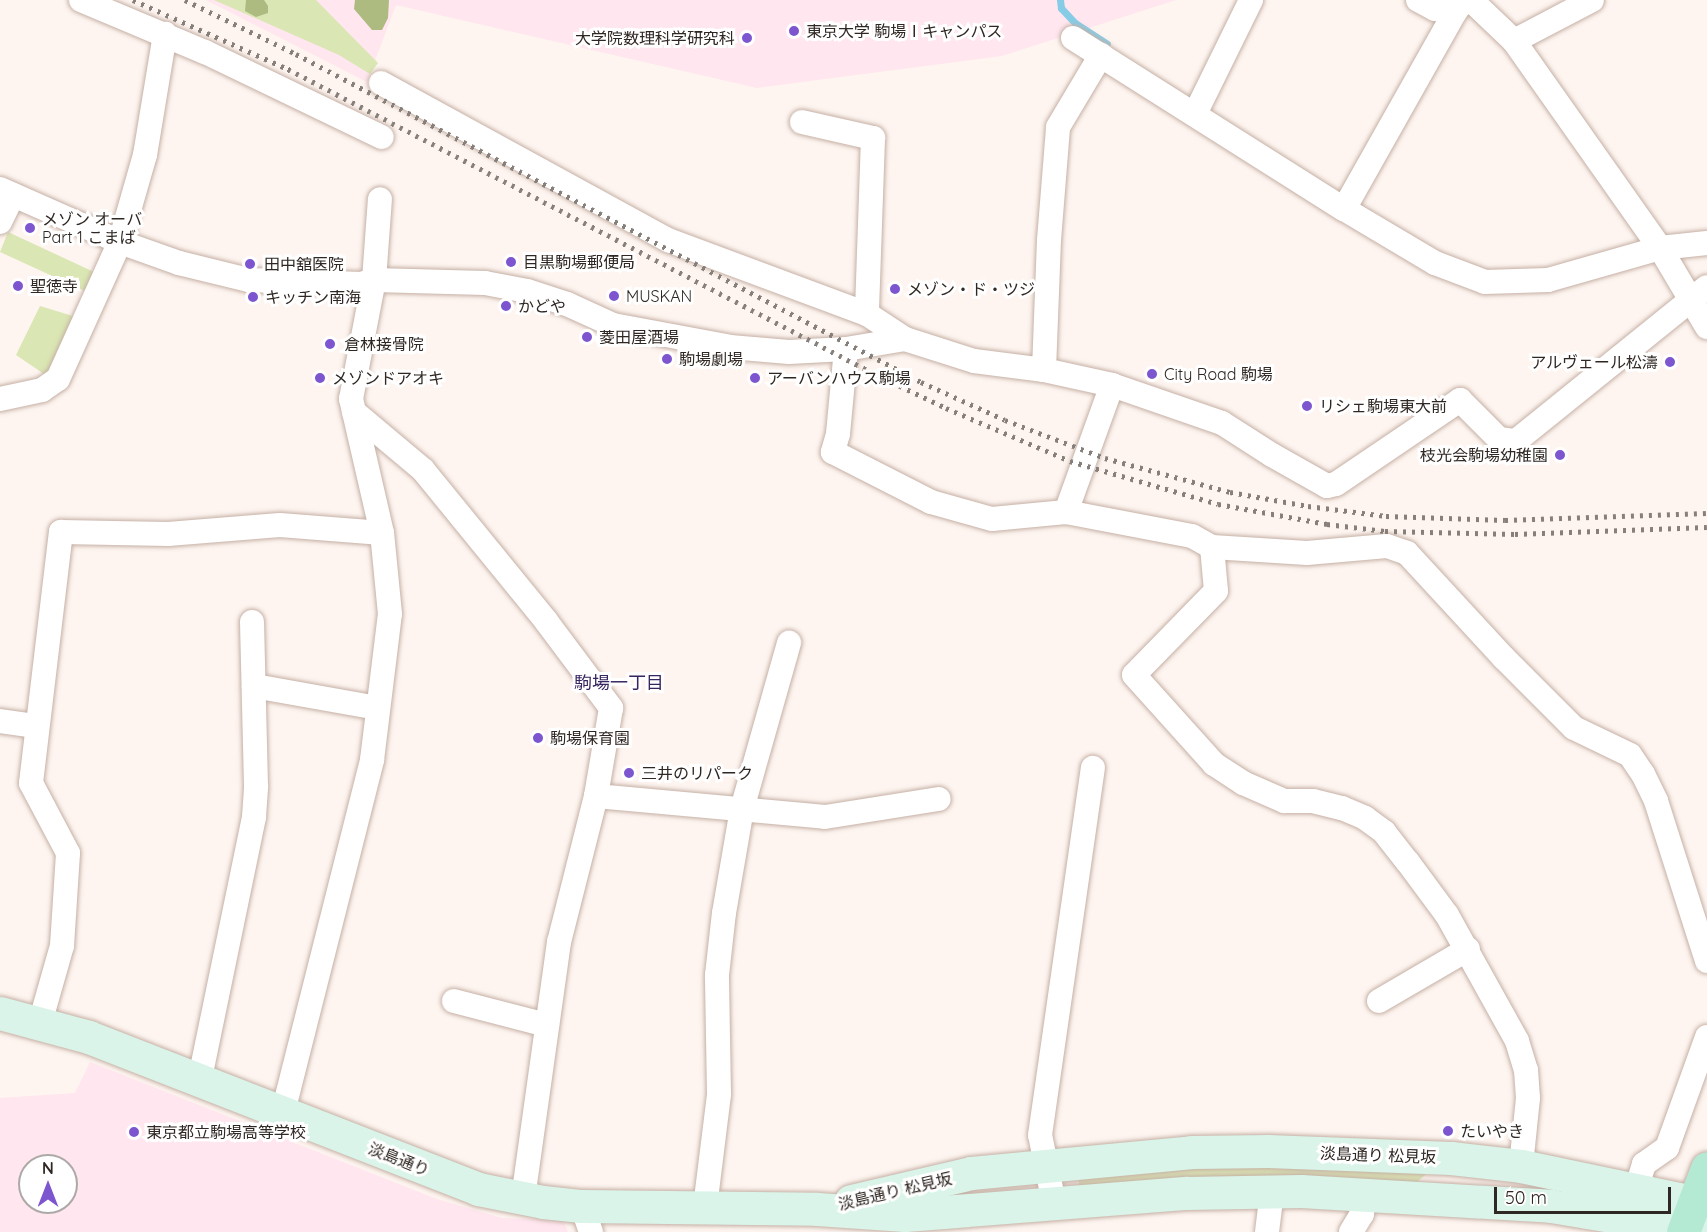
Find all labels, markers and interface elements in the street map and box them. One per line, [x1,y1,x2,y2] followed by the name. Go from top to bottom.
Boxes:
[806,21,1002,41] place label: 東京大学 駒場Ⅰキャンパス
[787,24,801,38] marker: 東京大学 駒場Ⅰキャンパス
[575,28,735,48] place label: 大学院数理科学研究科
[740,31,754,45] marker: 大学院数理科学研究科
[42,209,142,247] place label: メゾン オーバ Part 1 こまば
[23,221,37,235] marker: メゾン オーバ Part 1 こまば
[523,252,635,272] place label: 目黒駒場郵便局
[264,254,344,274] place label: 田中舘医院
[241,255,259,273] marker: 田中舘医院
[504,255,518,269] marker: 目黒駒場郵便局
[30,276,78,296] place label: 聖徳寺
[11,279,25,293] marker: 聖徳寺
[907,279,1035,299] place label: メゾン・ド・ツジ
[888,282,902,296] marker: メゾン・ド・ツジ
[626,286,692,306] place label: MUSKAN
[265,287,361,307] place label: キッチン南海
[607,289,621,303] marker: MUSKAN
[246,290,260,304] marker: キッチン南海
[518,296,566,316] place label: かどや
[499,299,513,313] marker: かどや
[599,327,679,347] place label: 菱田屋酒場
[580,330,594,344] marker: 菱田屋酒場
[344,334,424,354] place label: 倉林接骨院
[321,335,339,353] marker: 倉林接骨院
[679,349,743,369] place label: 駒場劇場
[660,352,674,366] marker: 駒場劇場
[1530,352,1658,372] place label: アルヴェール松濤
[1663,355,1677,369] marker: アルヴェール松濤
[1164,364,1273,384] place label: City Road 駒場
[1145,367,1159,381] marker: City Road 駒場
[332,368,444,388] place label: メゾンドアオキ
[767,368,910,388] place label: アーバンハウス駒場
[313,371,327,385] marker: メゾンドアオキ
[748,371,762,385] marker: アーバンハウス駒場
[1319,396,1447,416] place label: リシェ駒場東大前
[1300,399,1314,413] marker: リシェ駒場東大前
[1420,445,1548,465] place label: 枝光会駒場幼稚園
[1553,448,1567,462] marker: 枝光会駒場幼稚園
[574,672,664,694] district label: 駒場一丁目
[550,728,630,748] place label: 駒場保育園
[531,731,545,745] marker: 駒場保育園
[641,763,753,783] place label: 三井のリパーク
[622,766,636,780] marker: 三井のリパーク
[1460,1121,1524,1141] place label: たいやき
[146,1122,306,1142] place label: 東京都立駒場高等学校
[1441,1124,1455,1138] marker: たいやき
[127,1125,141,1139] marker: 東京都立駒場高等学校
[366,1138,432,1180] street label: 淡島通り
[1320,1143,1436,1167] street label: 淡島通り 松見坂
[18,1154,78,1214] north arrow
[42,1158,54,1178] text: N
[836,1169,954,1213] street label: 淡島通り 松見坂
[1497,1175,1674,1213] scale bar
[1505,1186,1547,1209] text: 50 m

